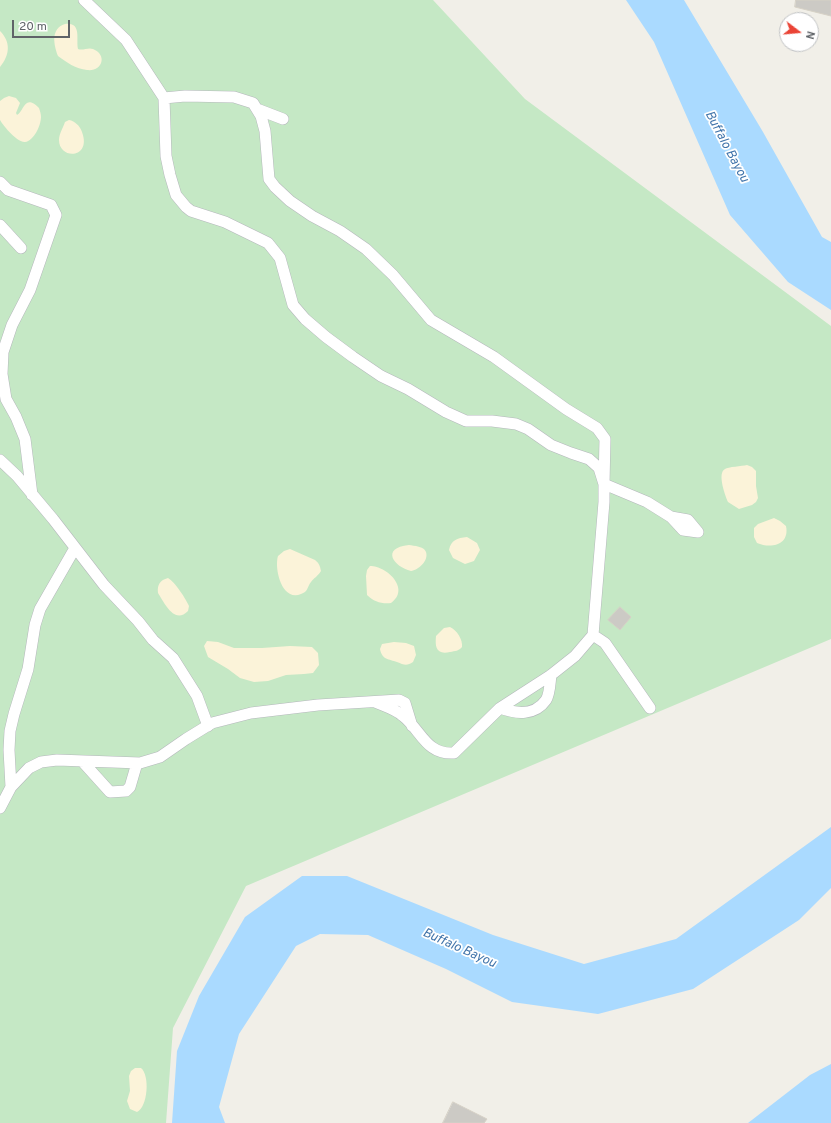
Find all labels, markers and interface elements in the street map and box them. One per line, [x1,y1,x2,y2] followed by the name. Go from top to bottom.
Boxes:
[14,12,72,38] scale bar
[779,12,819,52] north arrow
[19,19,47,35] text: 20 m
[802,29,817,41] text: N
[701,109,751,185] water label: Buffalo Bayou
[420,926,498,972] water label: Buffalo Bayou

